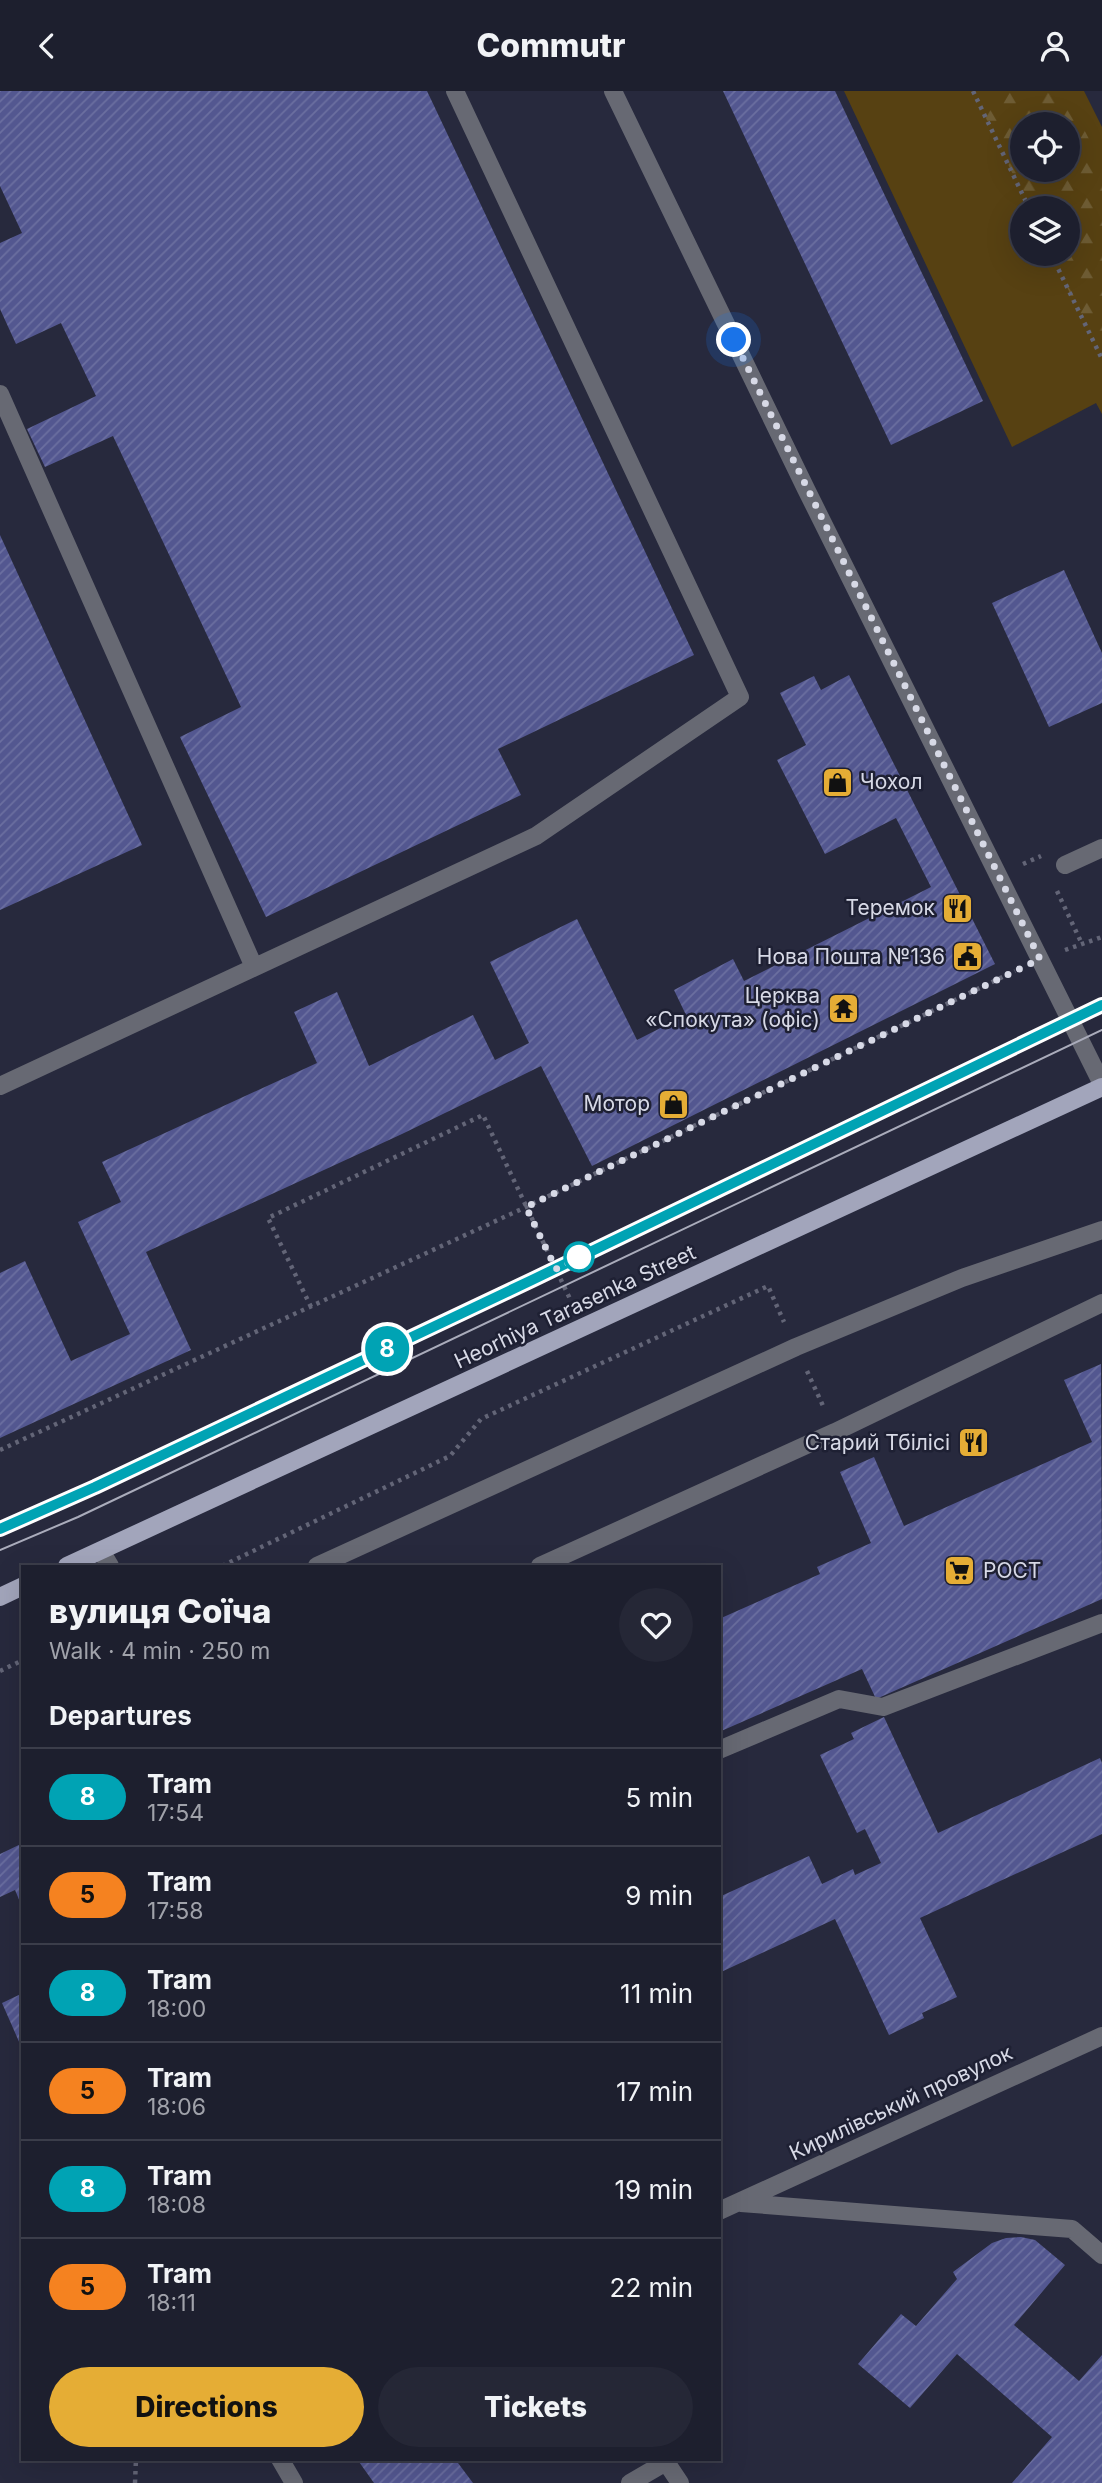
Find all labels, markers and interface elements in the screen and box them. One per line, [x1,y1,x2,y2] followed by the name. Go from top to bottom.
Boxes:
[477,26,625,65] text: Commutr
[28,27,66,65] icon: back
[1036,27,1074,65] icon: person
[1010,112,1080,266] map controls
[1010,112,1080,182] button: locate
[1010,196,1080,266] button: layers
[716,322,751,357] your location
[820,765,854,799] shop icon: Чохол
[860,769,923,794] place label: Чохол
[941,891,975,925] restaurant icon: Теремок
[846,895,936,920] place label: Теремок
[951,940,985,974] public building icon: Нова Пошта №136
[757,944,945,969] place label: Нова Пошта №136
[645,983,820,1032] place label: Церква «Спокута» (офіс)
[826,991,860,1025] temple icon: Церква «Спокута» (офіс)
[656,1087,690,1121] shop icon: Мотор
[584,1091,650,1116] place label: Мотор
[450,1240,699,1374] street label: Heorhiya Tarasenka Street
[564,1242,594,1272] unlabelled marker
[364,1326,410,1372] line badge: 8
[379,1334,395,1363] text: 8
[956,1426,990,1460] restaurant icon: Старий Тбілісі
[805,1430,950,1455] place label: Старий Тбілісі
[943,1554,977,1588] supermarket icon: РОСТ
[983,1558,1041,1583] place label: РОСТ
[619,1588,693,1662] button: heart
[49,1591,271,1631] text: вулиця Соїча
[49,1637,271,1665] text: Walk · 4 min · 250 m
[49,1700,192,1731] text: Departures
[147,1768,212,1799] text: Tram
[80,1782,95,1811] text: 8
[625,1782,693,1813] text: 5 min
[147,1799,204,1827] text: 17:54
[147,1866,212,1897] text: Tram
[80,1880,95,1909] text: 5
[625,1880,693,1911] text: 9 min
[147,1897,203,1925] text: 17:58
[147,1964,212,1995] text: Tram
[80,1978,95,2007] text: 8
[620,1978,693,2009] text: 11 min
[147,1995,206,2023] text: 18:00
[785,2040,1017,2165] street label: Кирилівський провулок
[147,2062,212,2093] text: Tram
[80,2076,95,2105] text: 5
[616,2076,693,2107] text: 17 min
[147,2093,206,2121] text: 18:06
[147,2160,212,2191] text: Tram
[80,2174,95,2203] text: 8
[615,2174,693,2205] text: 19 min
[147,2191,206,2219] text: 18:08
[147,2258,212,2289] text: Tram
[80,2272,95,2301] text: 5
[610,2272,693,2303] text: 22 min
[147,2289,196,2317] text: 18:11
[49,2367,364,2447] button: Directions
[378,2367,693,2447] button: Tickets

